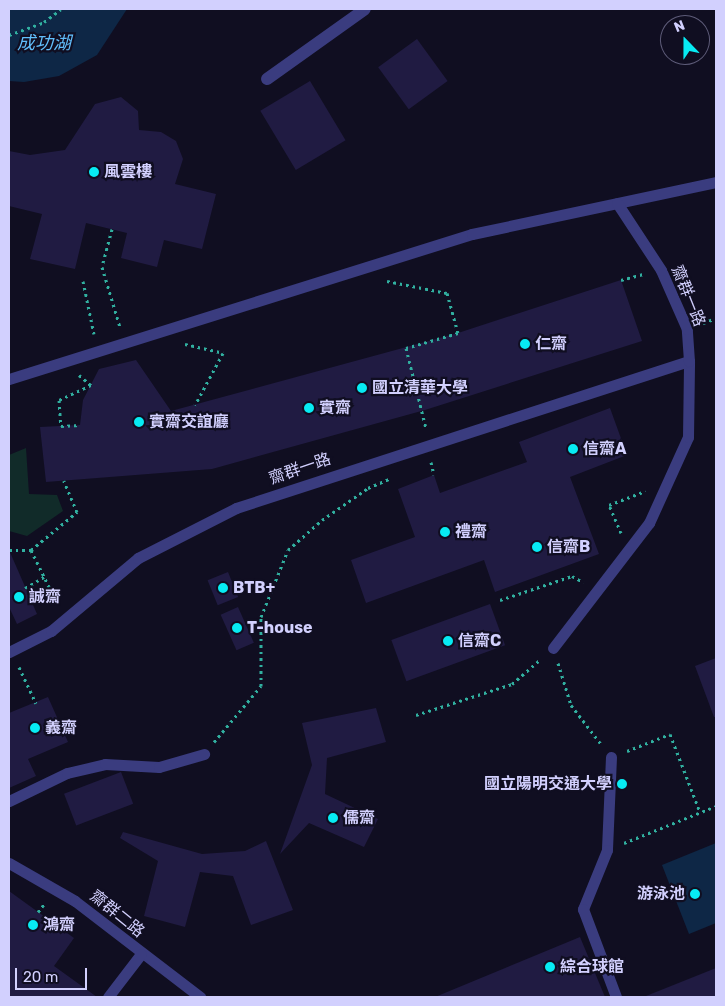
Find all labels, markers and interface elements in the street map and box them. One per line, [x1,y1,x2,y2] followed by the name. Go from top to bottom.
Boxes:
[660,15,710,65] north arrow
[672,17,687,36] text: N
[17,32,71,54] water label: 成功湖
[104,162,152,182] place label: 風雲樓
[88,166,100,178] marker: 風雲樓
[667,263,709,329] street label: 齋群一路
[535,334,567,354] place label: 仁齋
[519,338,531,350] marker: 仁齋
[372,378,468,398] place label: 國立清華大學
[356,382,368,394] marker: 國立清華大學
[319,398,351,418] place label: 實齋
[303,402,315,414] marker: 實齋
[149,412,229,432] place label: 實齋交誼廳
[133,416,145,428] marker: 實齋交誼廳
[583,439,626,459] place label: 信齋A
[567,443,579,455] marker: 信齋A
[267,450,333,488] street label: 齋群一路
[455,522,487,542] place label: 禮齋
[439,526,451,538] marker: 禮齋
[547,537,590,557] place label: 信齋B
[531,541,543,553] marker: 信齋B
[233,578,275,598] place label: BTB+
[217,582,229,594] marker: BTB+
[29,587,61,607] place label: 誠齋
[13,591,25,603] marker: 誠齋
[247,618,313,638] place label: T-house
[231,622,243,634] marker: T-house
[458,631,501,651] place label: 信齋C
[442,635,454,647] marker: 信齋C
[45,718,77,738] place label: 義齋
[29,722,41,734] marker: 義齋
[484,774,612,794] place label: 國立陽明交通大學
[616,778,628,790] marker: 國立陽明交通大學
[343,808,375,828] place label: 儒齋
[327,812,339,824] marker: 儒齋
[637,884,685,904] place label: 游泳池
[86,886,148,942] street label: 齋群二路
[689,888,701,900] marker: 游泳池
[43,915,75,935] place label: 鴻齋
[27,919,39,931] marker: 鴻齋
[560,957,624,977] place label: 綜合球館
[18,958,90,990] scale bar
[544,961,556,973] marker: 綜合球館
[23,968,58,986] text: 20 m

